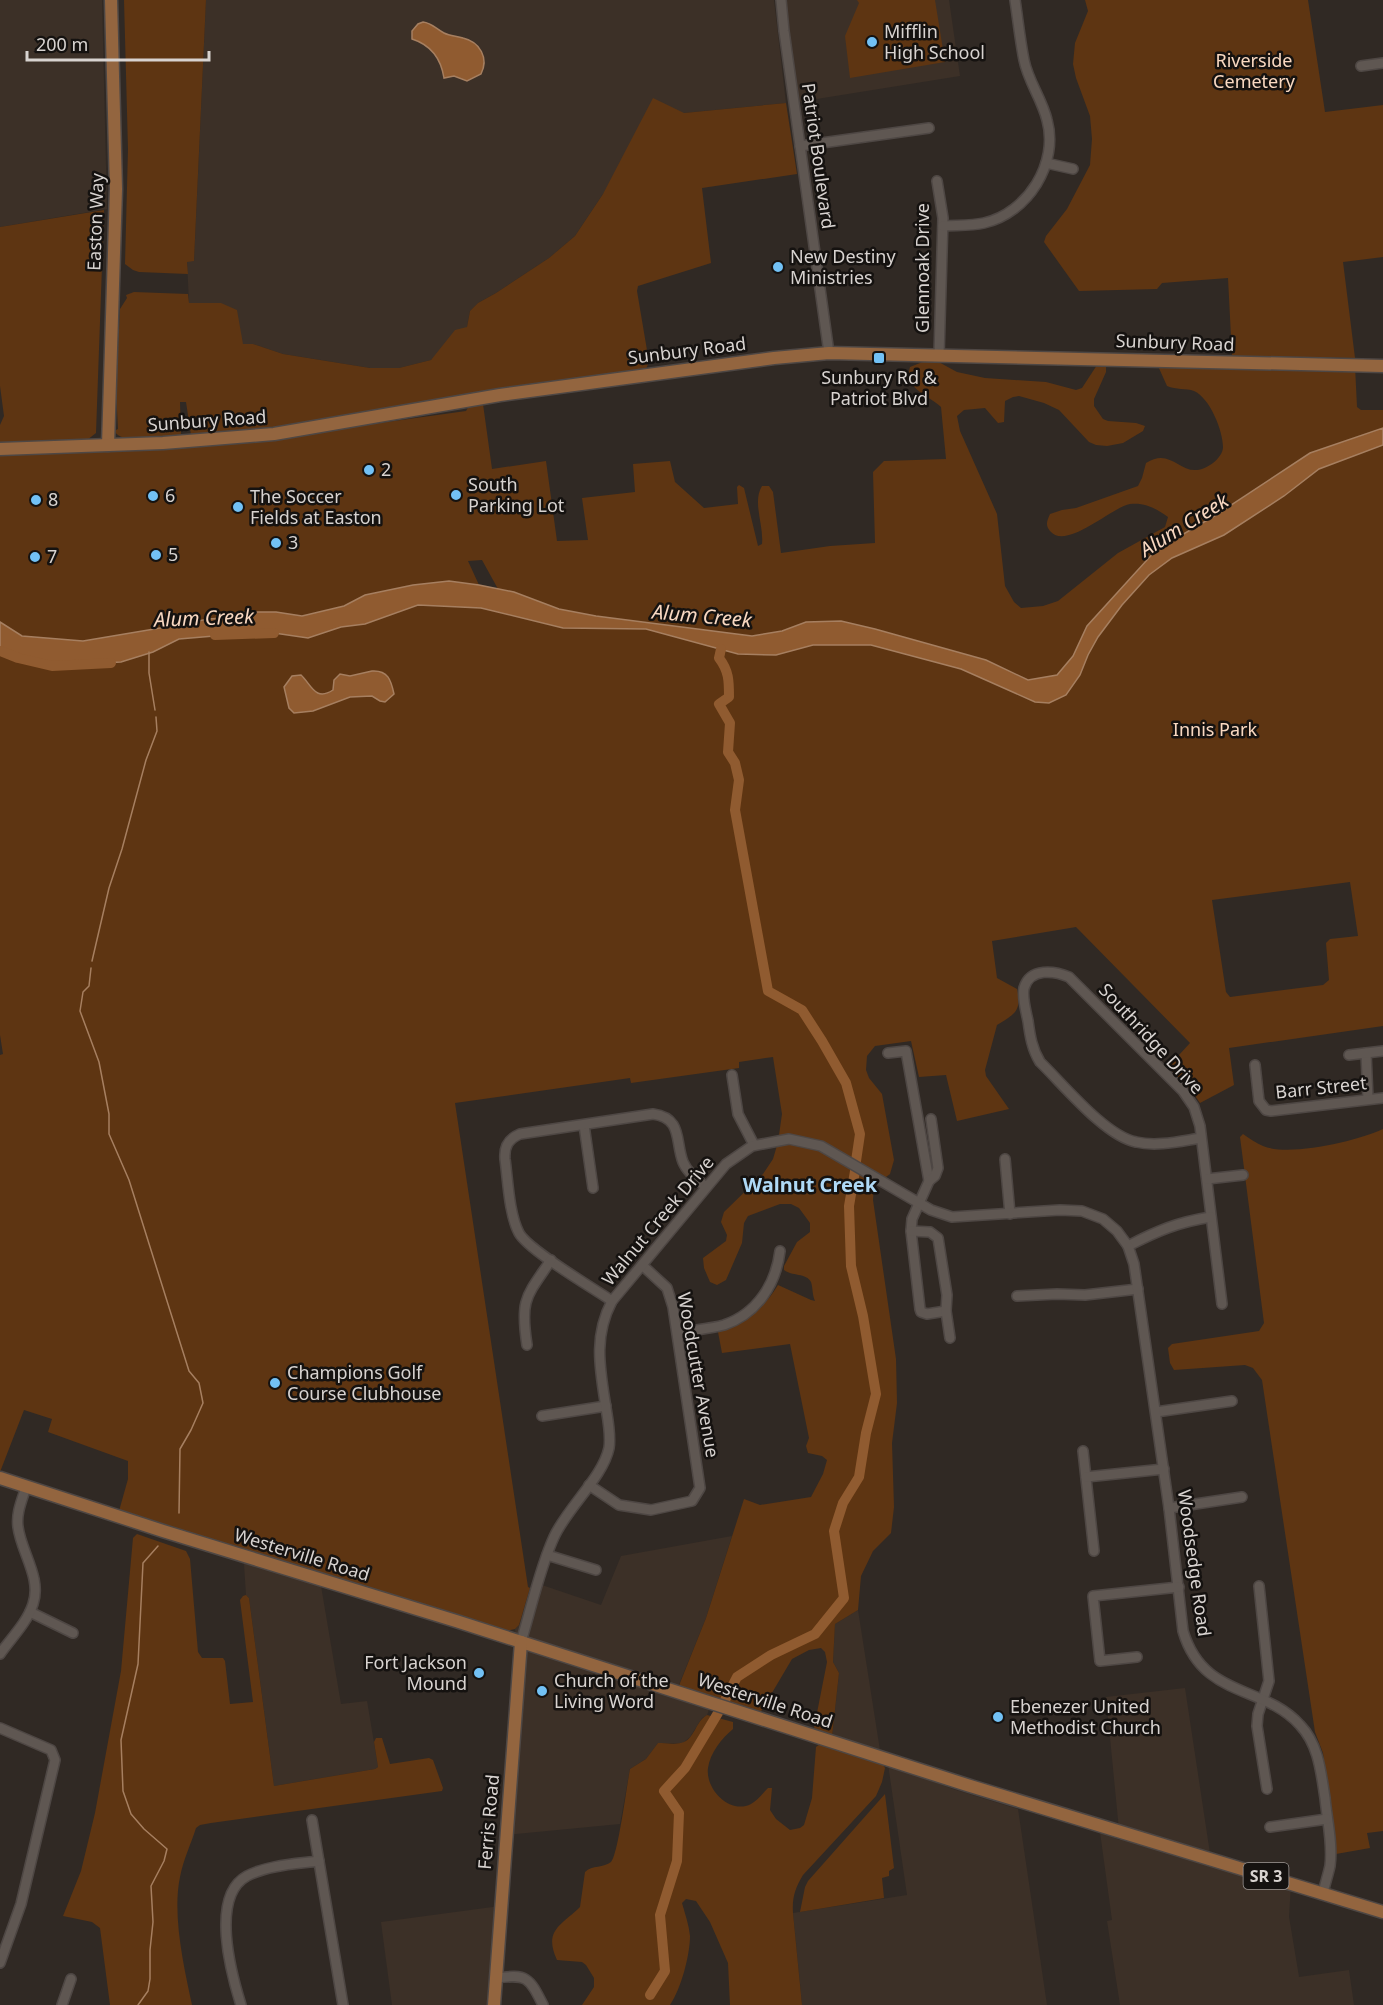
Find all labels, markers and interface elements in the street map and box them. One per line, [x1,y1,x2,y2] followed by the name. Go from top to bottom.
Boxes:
[884,19,985,64] place label: Mifflin High School
[27,24,208,62] scale bar
[36,32,88,56] text: 200 m
[865,35,879,49] marker: Mifflin High School
[1213,48,1296,93] park label: Riverside Cemetery
[797,81,841,230] street label: Patriot Boulevard
[81,172,109,271] street label: Easton Way
[910,203,934,333] street label: Glennoak Drive
[790,244,896,289] place label: New Destiny Ministries
[771,260,785,274] marker: New Destiny Ministries
[1115,328,1235,356] street label: Sunbury Road
[626,331,747,369] street label: Sunbury Road
[872,351,886,365] marker: Sunbury Rd & Patriot Blvd
[821,365,938,410] place label: Sunbury Rd & Patriot Blvd
[147,404,267,436] street label: Sunbury Road
[381,457,391,481] place label: 2
[362,463,376,477] marker: 2
[468,472,565,517] place label: South Parking Lot
[165,483,175,507] place label: 6
[250,484,382,529] place label: The Soccer Fields at Easton
[1133,486,1234,564] water label: Alum Creek
[48,487,58,511] place label: 8
[449,488,463,502] marker: South Parking Lot
[146,489,160,503] marker: 6
[29,493,43,507] marker: 8
[231,500,245,514] marker: The Soccer Fields at Easton
[288,530,298,554] place label: 3
[269,536,283,550] marker: 3
[168,542,178,566] place label: 5
[47,544,57,568] place label: 7
[149,548,163,562] marker: 5
[28,550,42,564] marker: 7
[649,598,754,633] water label: Alum Creek
[152,602,255,633] water label: Alum Creek
[1173,717,1258,741] park label: Innis Park
[1094,978,1209,1099] street label: Southridge Drive
[1274,1070,1368,1104] street label: Barr Street
[596,1151,719,1290] street label: Walnut Creek Drive
[743,1171,878,1198] district label: Walnut Creek
[673,1290,725,1459] street label: Woodcutter Avenue
[287,1360,441,1405] place label: Champions Golf Course Clubhouse
[268,1376,282,1390] marker: Champions Golf Course Clubhouse
[1173,1488,1217,1638] street label: Woodsedge Road
[232,1522,373,1586] street label: Westerville Road
[364,1650,467,1695] place label: Fort Jackson Mound
[472,1666,486,1680] marker: Fort Jackson Mound
[695,1667,836,1733] street label: Westerville Road
[554,1668,669,1713] place label: Church of the Living Word
[535,1684,549,1698] marker: Church of the Living Word
[1010,1694,1161,1739] place label: Ebenezer United Methodist Church
[991,1710,1005,1724] marker: Ebenezer United Methodist Church
[472,1773,504,1871] street label: Ferris Road
[1244,1863,1288,1889] road number: SR 3

